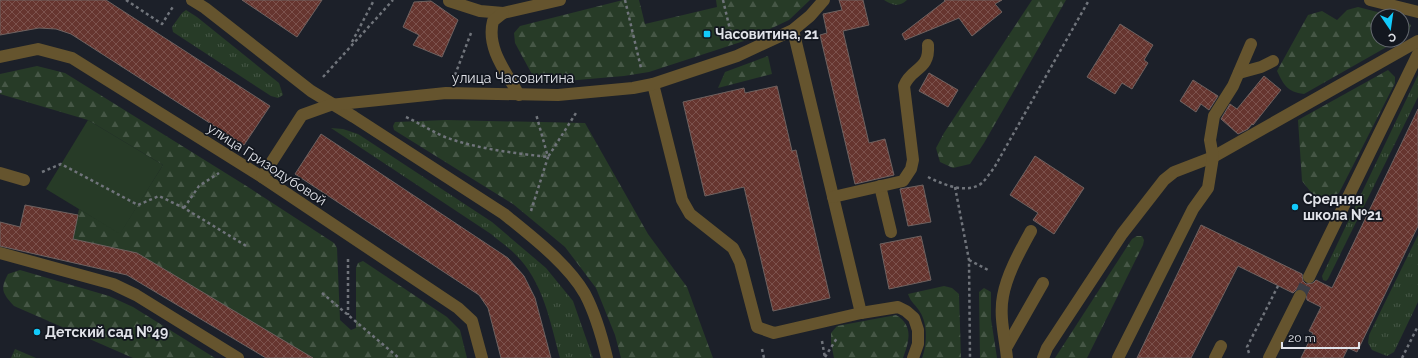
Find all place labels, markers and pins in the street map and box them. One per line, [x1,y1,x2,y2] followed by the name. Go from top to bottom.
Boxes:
[715,26,819,42] place label: Часовитина, 21
[702,29,712,39] marker: Часовитина, 21
[1303,191,1382,223] place label: Средняя школа №21
[1290,202,1300,212] marker: Средняя школа №21
[45,324,168,340] place label: Детский сад №49
[32,327,42,337] marker: Детский сад №49

